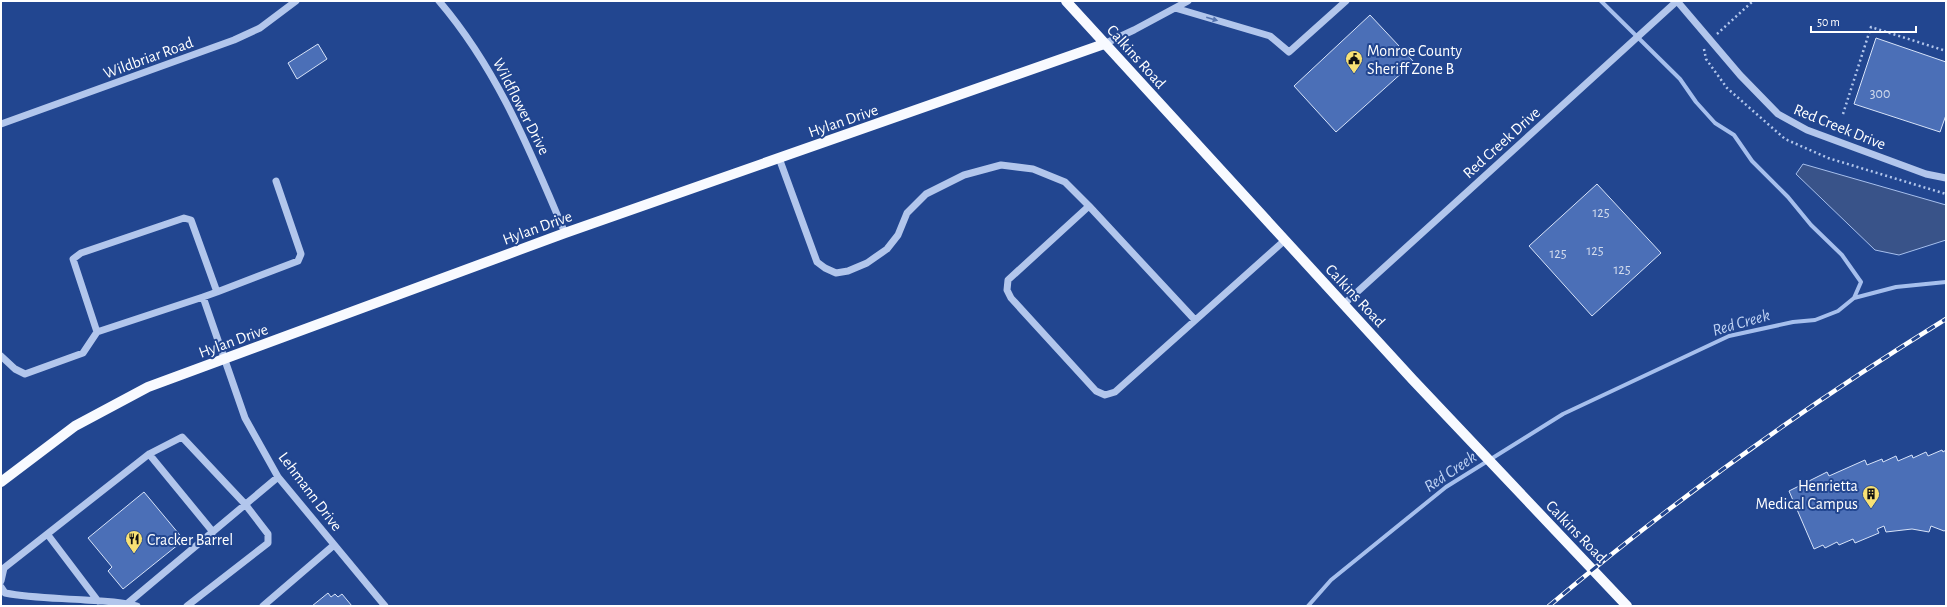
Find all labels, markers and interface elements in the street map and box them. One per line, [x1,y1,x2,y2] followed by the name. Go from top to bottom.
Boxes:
[1811,8,1916,34] scale bar
[1206,16,1218,22] one-way arrow
[1817,16,1840,28] text: 50 m
[1104,22,1169,92] street label: Calkins Road
[101,34,195,82] street label: Wildbriar Road
[1367,43,1462,77] place label: Monroe County Sheriff Zone B
[1344,49,1364,74] public building icon: Monroe County Sheriff Zone B
[490,56,552,157] street label: Wildflower Drive
[1870,87,1890,101] house number: 300
[1791,101,1888,153] street label: Red Creek Drive
[806,102,881,141] street label: Hylan Drive
[1460,104,1543,181] street label: Red Creek Drive
[1592,206,1610,220] house number: 125
[500,208,575,249] street label: Hylan Drive
[1586,244,1604,258] house number: 125
[1549,247,1567,261] house number: 125
[1322,261,1388,330] street label: Calkins Road
[1613,263,1631,277] house number: 125
[1710,306,1772,339] water label: Red Creek
[196,321,271,362] street label: Hylan Drive
[1421,448,1480,495] water label: Red Creek
[275,449,345,534] street label: Lehmann Drive
[1756,478,1858,512] place label: Henrietta Medical Campus
[1861,484,1881,509] building icon: Henrietta Medical Campus
[1543,498,1610,566] street label: Calkins Road
[124,529,144,554] restaurant icon: Cracker Barrel
[147,532,233,548] place label: Cracker Barrel

